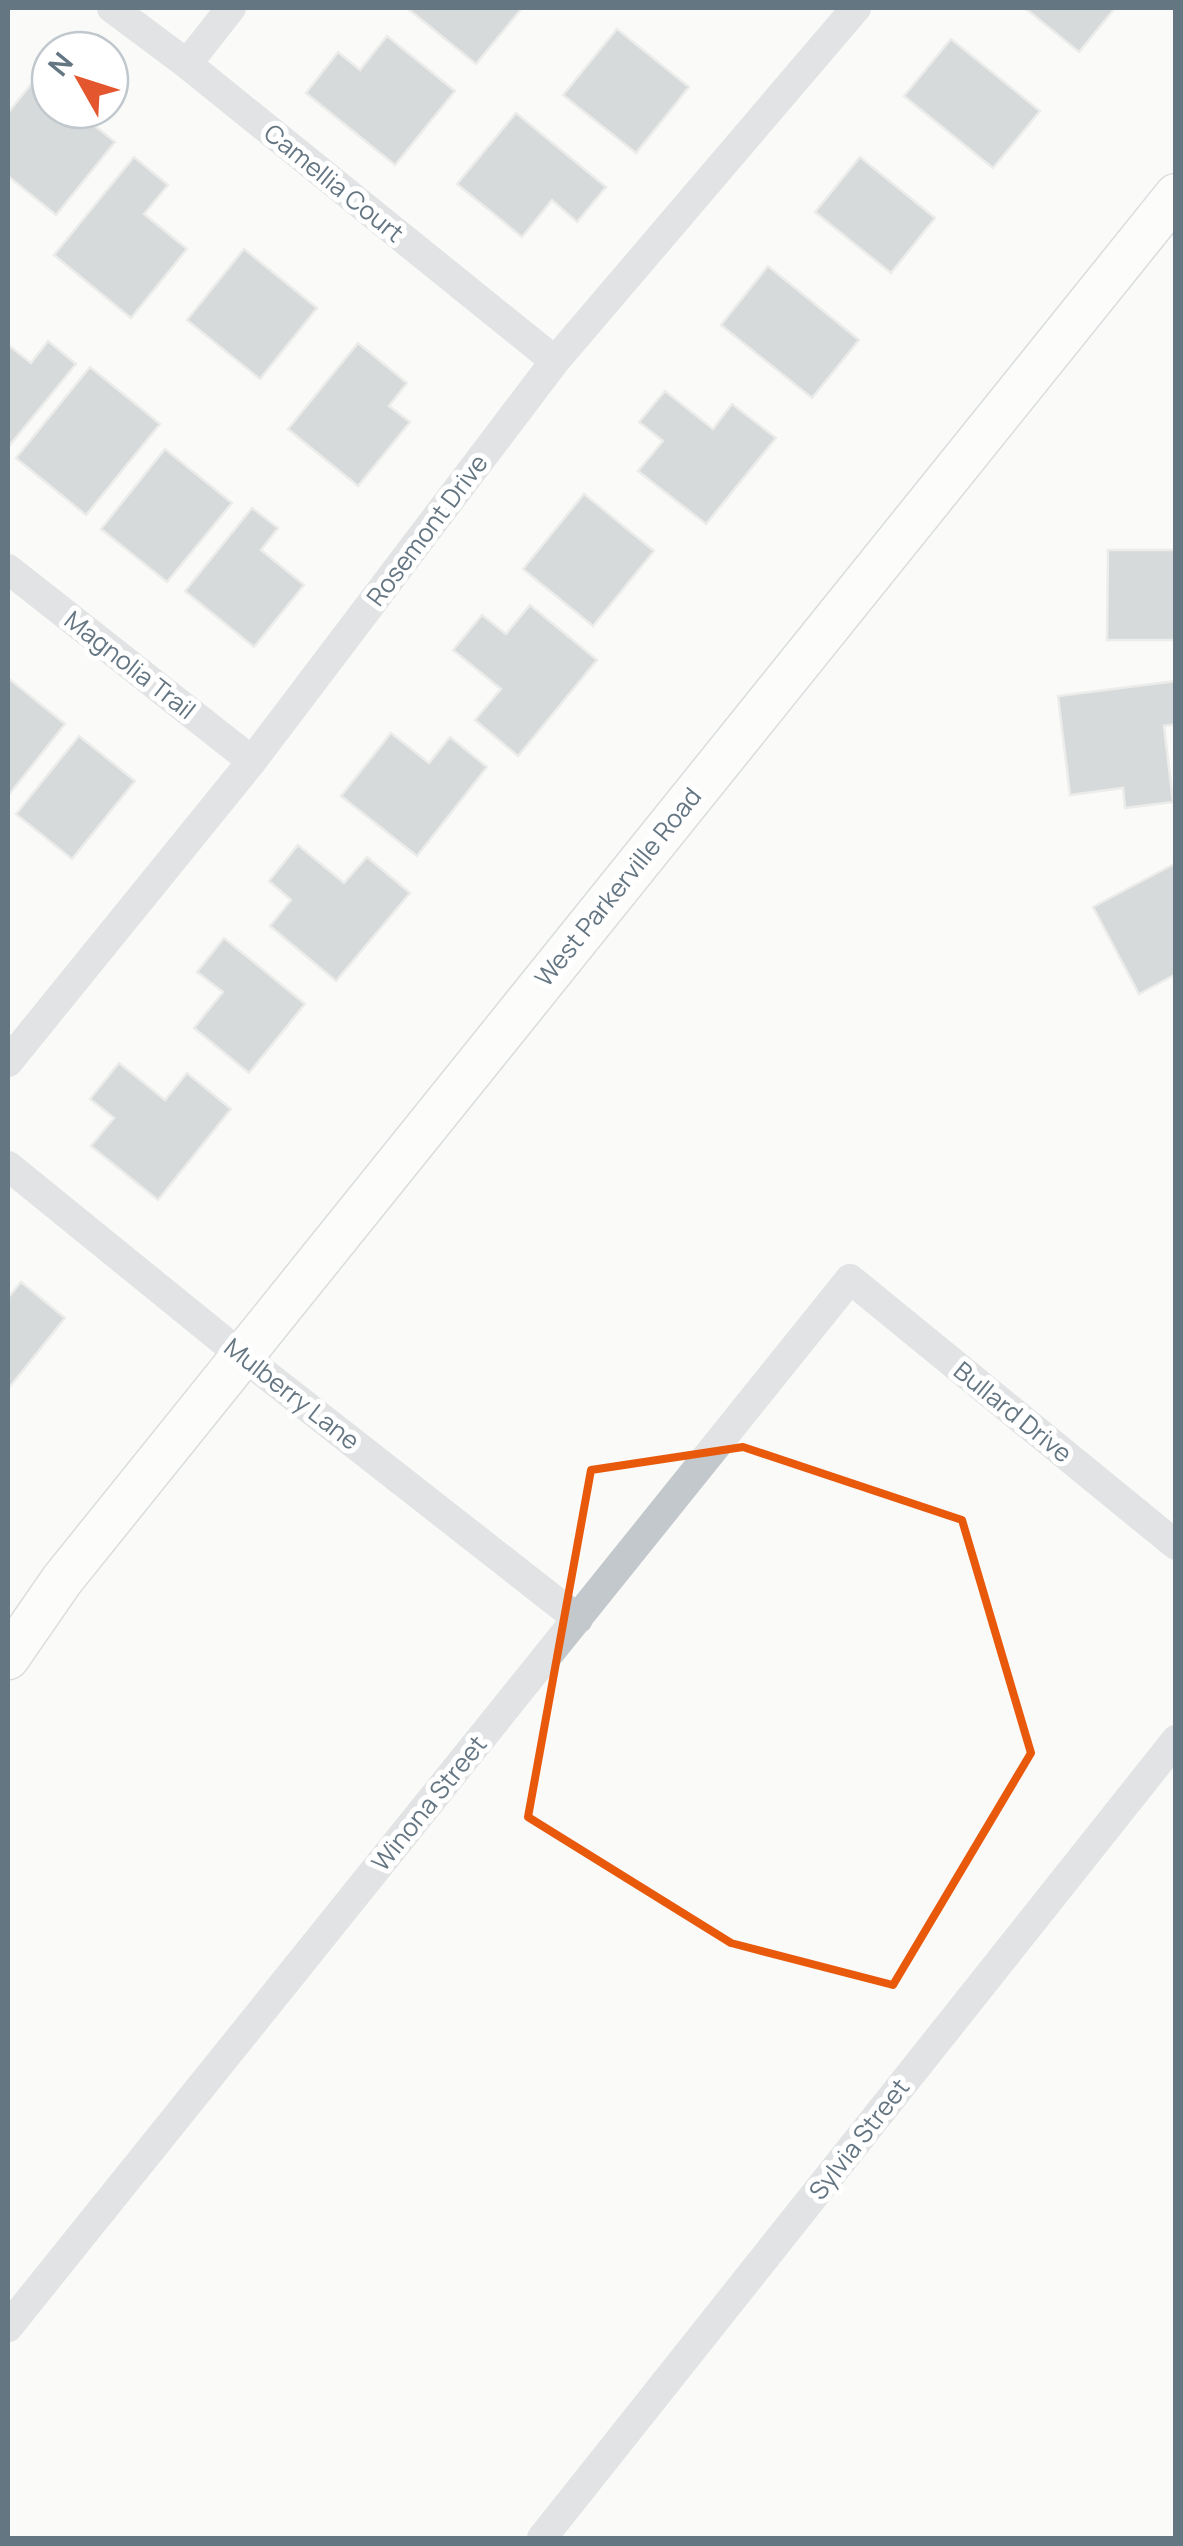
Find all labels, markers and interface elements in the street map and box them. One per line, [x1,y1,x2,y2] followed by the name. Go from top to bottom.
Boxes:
[30,30,130,130] north arrow
[39,44,81,83] text: N
[257,115,412,250] street label: Camellia Court
[358,446,495,613] street label: Rosemont Drive
[57,602,203,727] street label: Magnolia Trail
[526,780,709,994] street label: West Parkerville Road
[217,1330,367,1458] street label: Mulberry Lane
[947,1353,1080,1470] street label: Bullard Drive
[363,1727,494,1878] street label: Winona Street
[800,2071,917,2207] street label: Sylvia Street

